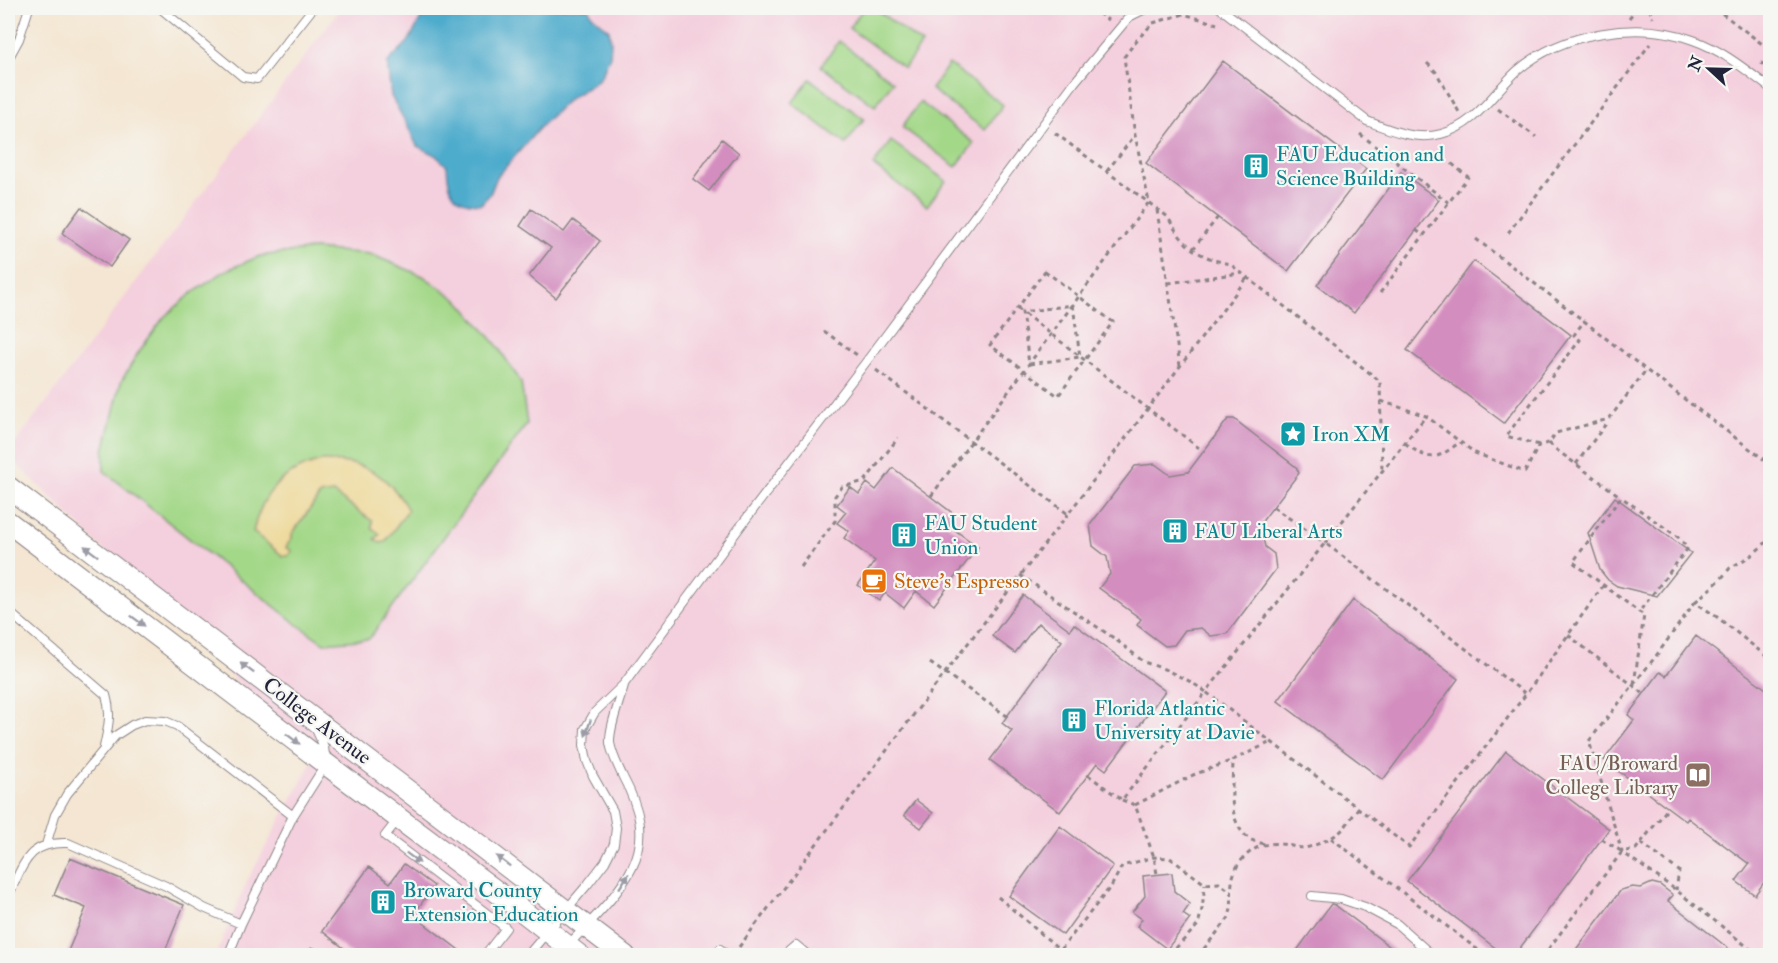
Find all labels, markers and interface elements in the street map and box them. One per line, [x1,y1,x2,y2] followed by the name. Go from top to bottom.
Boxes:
[1679,39,1739,99] north arrow
[1684,53,1708,75] text: N
[1276,141,1445,192] place label: FAU Education and Science Building
[1241,151,1271,181] building icon: FAU Education and Science Building
[1278,419,1308,449] place icon: Iron XM
[1312,421,1390,448] place label: Iron XM
[924,510,1037,561] place label: FAU Student Union
[1160,516,1190,546] building icon: FAU Liberal Arts
[1194,518,1343,545] place label: FAU Liberal Arts
[889,520,919,550] building icon: FAU Student Union
[83,545,98,557] one-way arrow
[859,566,889,596] cafe icon: Steve's Espresso
[894,568,1029,595] place label: Steve's Espresso
[130,614,145,626] one-way arrow
[239,662,254,674] one-way arrow
[257,671,377,771] street label: College Avenue
[1094,695,1255,746] place label: Florida Atlantic University at Davie
[1059,705,1089,735] building icon: Florida Atlantic University at Davie
[582,720,592,738] one-way arrow
[285,732,301,745] one-way arrow
[1545,750,1679,801] place label: FAU/Broward College Library
[1683,760,1713,790] library icon: FAU/Broward College Library
[405,851,421,864] one-way arrow
[495,855,511,868] one-way arrow
[618,873,630,889] one-way arrow
[403,877,579,928] place label: Broward County Extension Education
[368,887,398,917] building icon: Broward County Extension Education

